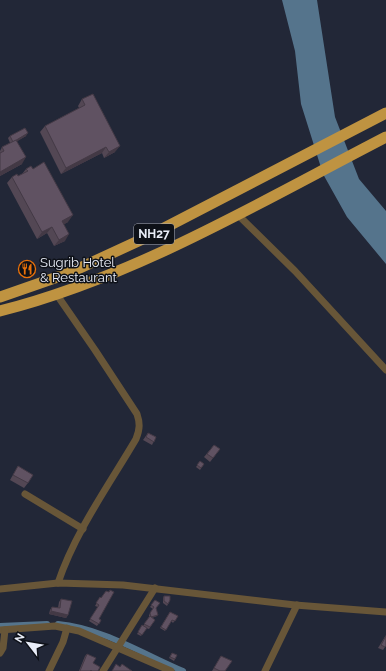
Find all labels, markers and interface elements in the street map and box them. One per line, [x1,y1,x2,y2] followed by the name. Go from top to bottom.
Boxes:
[134,224,174,244] road number: NH27
[40,255,117,285] place label: Sugrib Hotel & Restaurant
[17,259,37,279] restaurant icon: Sugrib Hotel & Restaurant
[8,623,48,663] north arrow
[12,631,28,645] text: N

